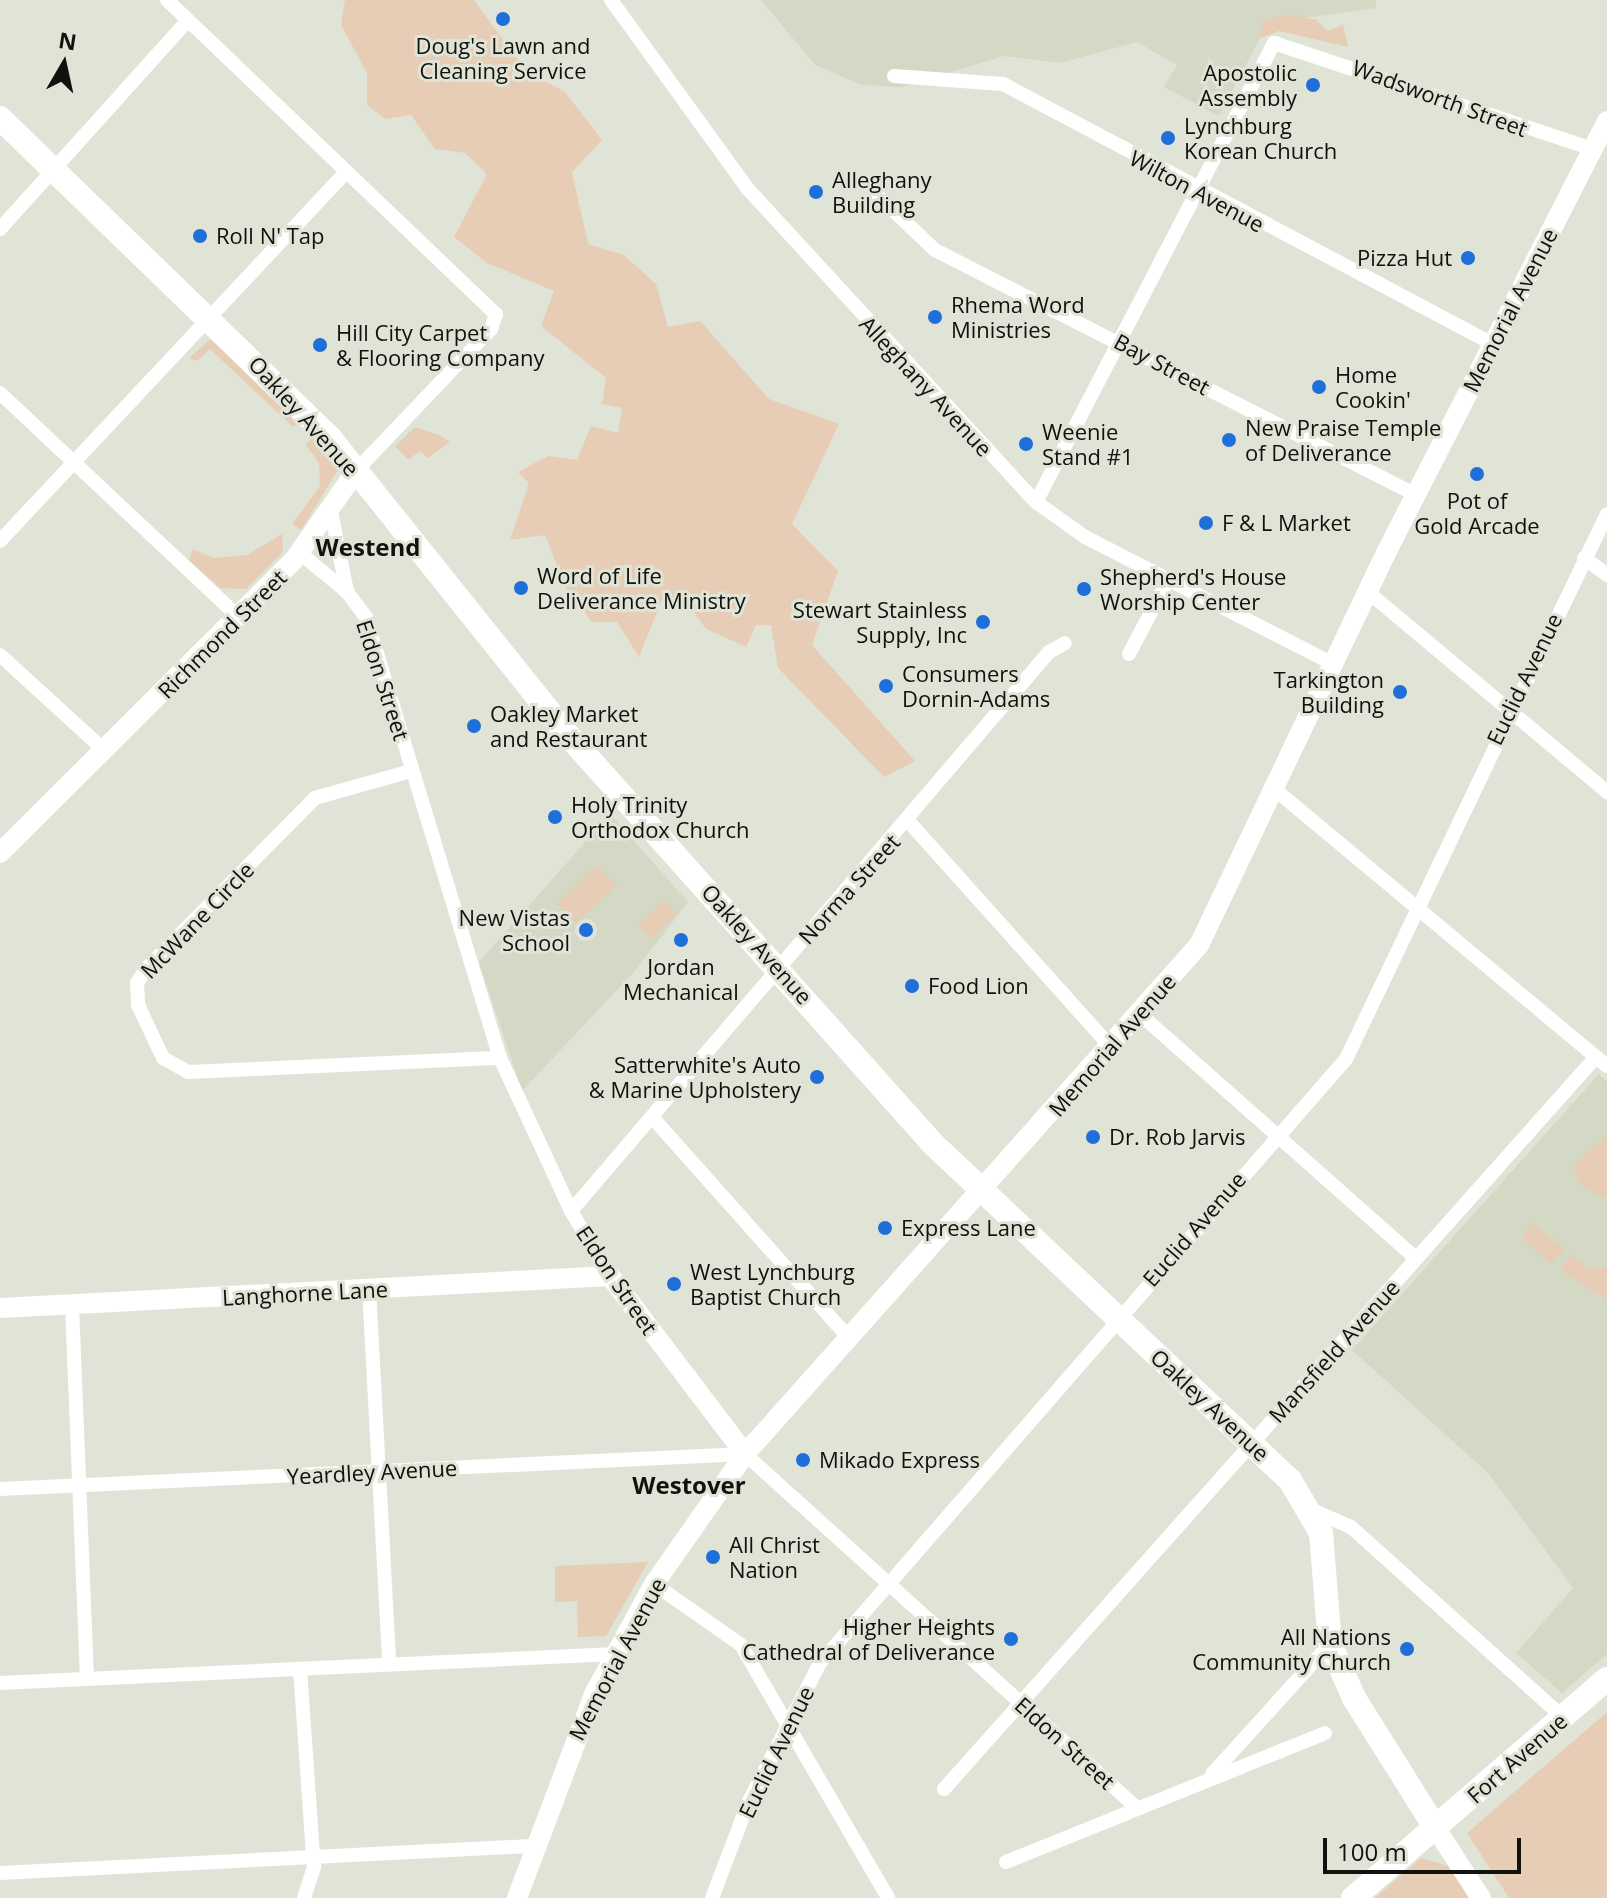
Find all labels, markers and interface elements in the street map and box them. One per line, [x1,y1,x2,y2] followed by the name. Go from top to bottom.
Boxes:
[494,10,512,28] marker: Doug's Lawn and Cleaning Service
[24,24,104,104] north arrow
[57,24,79,57] text: N
[416,32,590,84] place label: Doug's Lawn and Cleaning Service
[1349,54,1531,142] street label: Wadsworth Street
[1199,59,1297,110] place label: Apostolic Assembly
[1304,76,1322,94] marker: Apostolic Assembly
[1184,112,1337,164] place label: Lynchburg Korean Church
[1159,129,1177,147] marker: Lynchburg Korean Church
[1125,145,1269,237] street label: Wilton Avenue
[832,166,932,218] place label: Alleghany Building
[807,183,825,201] marker: Alleghany Building
[216,223,325,249] place label: Roll N' Tap
[1457,224,1563,396] street label: Memorial Avenue
[191,227,209,245] marker: Roll N' Tap
[1357,245,1452,271] place label: Pizza Hut
[1459,249,1477,267] marker: Pizza Hut
[951,291,1085,342] place label: Rhema Word Ministries
[926,308,944,326] marker: Rhema Word Ministries
[854,310,998,462] street label: Alleghany Avenue
[336,319,544,370] place label: Hill City Carpet & Flooring Company
[1110,328,1214,400] street label: Bay Street
[311,336,329,354] marker: Hill City Carpet & Flooring Company
[243,351,365,481] street label: Oakley Avenue
[1335,361,1411,412] place label: Home Cookin'
[1310,378,1328,396] marker: Home Cookin'
[1245,414,1441,466] place label: New Praise Temple of Deliverance
[1042,418,1134,470] place label: Weenie Stand #1
[1220,431,1238,449] marker: New Praise Temple of Deliverance
[1017,435,1035,453] marker: Weenie Stand #1
[1468,465,1486,483] marker: Pot of Gold Arcade
[1414,487,1540,538] place label: Pot of Gold Arcade
[1222,510,1351,536] place label: F & L Market
[1197,514,1215,532] marker: F & L Market
[316,533,420,561] district label: Westend
[537,562,746,614] place label: Word of Life Deliverance Ministry
[1100,563,1286,614] place label: Shepherd's House Worship Center
[152,564,292,704] street label: Richmond Street
[512,579,530,597] marker: Word of Life Deliverance Ministry
[1075,580,1093,598] marker: Shepherd's House Worship Center
[793,596,967,648] place label: Stewart Stainless Supply, Inc
[1481,609,1567,749] street label: Euclid Avenue
[974,613,992,631] marker: Stewart Stainless Supply, Inc
[351,616,415,744] street label: Eldon Street
[902,660,1050,712] place label: Consumers Dornin-Adams
[1274,666,1384,718] place label: Tarkington Building
[877,677,895,695] marker: Consumers Dornin-Adams
[1391,683,1409,701] marker: Tarkington Building
[490,700,647,752] place label: Oakley Market and Restaurant
[465,717,483,735] marker: Oakley Market and Restaurant
[571,791,749,842] place label: Holy Trinity Orthodox Church
[546,808,564,826] marker: Holy Trinity Orthodox Church
[793,829,905,949] street label: Norma Street
[135,856,259,984] street label: McWane Circle
[696,879,818,1009] street label: Oakley Avenue
[459,904,570,956] place label: New Vistas School
[577,921,595,939] marker: New Vistas School
[672,931,690,949] marker: Jordan Mechanical
[623,953,739,1004] place label: Jordan Mechanical
[1043,968,1181,1122] street label: Memorial Avenue
[928,973,1029,999] place label: Food Lion
[903,977,921,995] marker: Food Lion
[589,1051,801,1102] place label: Satterwhite's Auto & Marine Upholstery
[808,1068,826,1086] marker: Satterwhite's Auto & Marine Upholstery
[1109,1124,1246,1150] place label: Dr. Rob Jarvis
[1084,1128,1102,1146] marker: Dr. Rob Jarvis
[1137,1166,1251,1292] street label: Euclid Avenue
[901,1215,1036,1241] place label: Express Lane
[876,1219,894,1237] marker: Express Lane
[571,1221,663,1339] street label: Eldon Street
[690,1258,855,1310] place label: West Lynchburg Baptist Church
[1263,1274,1405,1428] street label: Mansfield Avenue
[221,1275,389,1311] street label: Langhorne Lane
[665,1275,683,1293] marker: West Lynchburg Baptist Church
[1145,1343,1275,1467] street label: Oakley Avenue
[819,1447,980,1473] place label: Mikado Express
[794,1451,812,1469] marker: Mikado Express
[286,1454,458,1490] street label: Yeardley Avenue
[632,1471,746,1499] district label: Westover
[729,1531,820,1582] place label: All Christ Nation
[704,1548,722,1566] marker: All Christ Nation
[563,1573,671,1745] street label: Memorial Avenue
[743,1613,995,1664] place label: Higher Heights Cathedral of Deliverance
[1192,1623,1391,1674] place label: All Nations Community Church
[1002,1630,1020,1648] marker: Higher Heights Cathedral of Deliverance
[1398,1640,1416,1658] marker: All Nations Community Church
[733,1682,819,1822] street label: Euclid Avenue
[1010,1691,1120,1795] street label: Eldon Street
[1462,1707,1572,1809] street label: Fort Avenue
[1327,1822,1525,1872] scale bar
[1337,1835,1407,1868] text: 100 m

